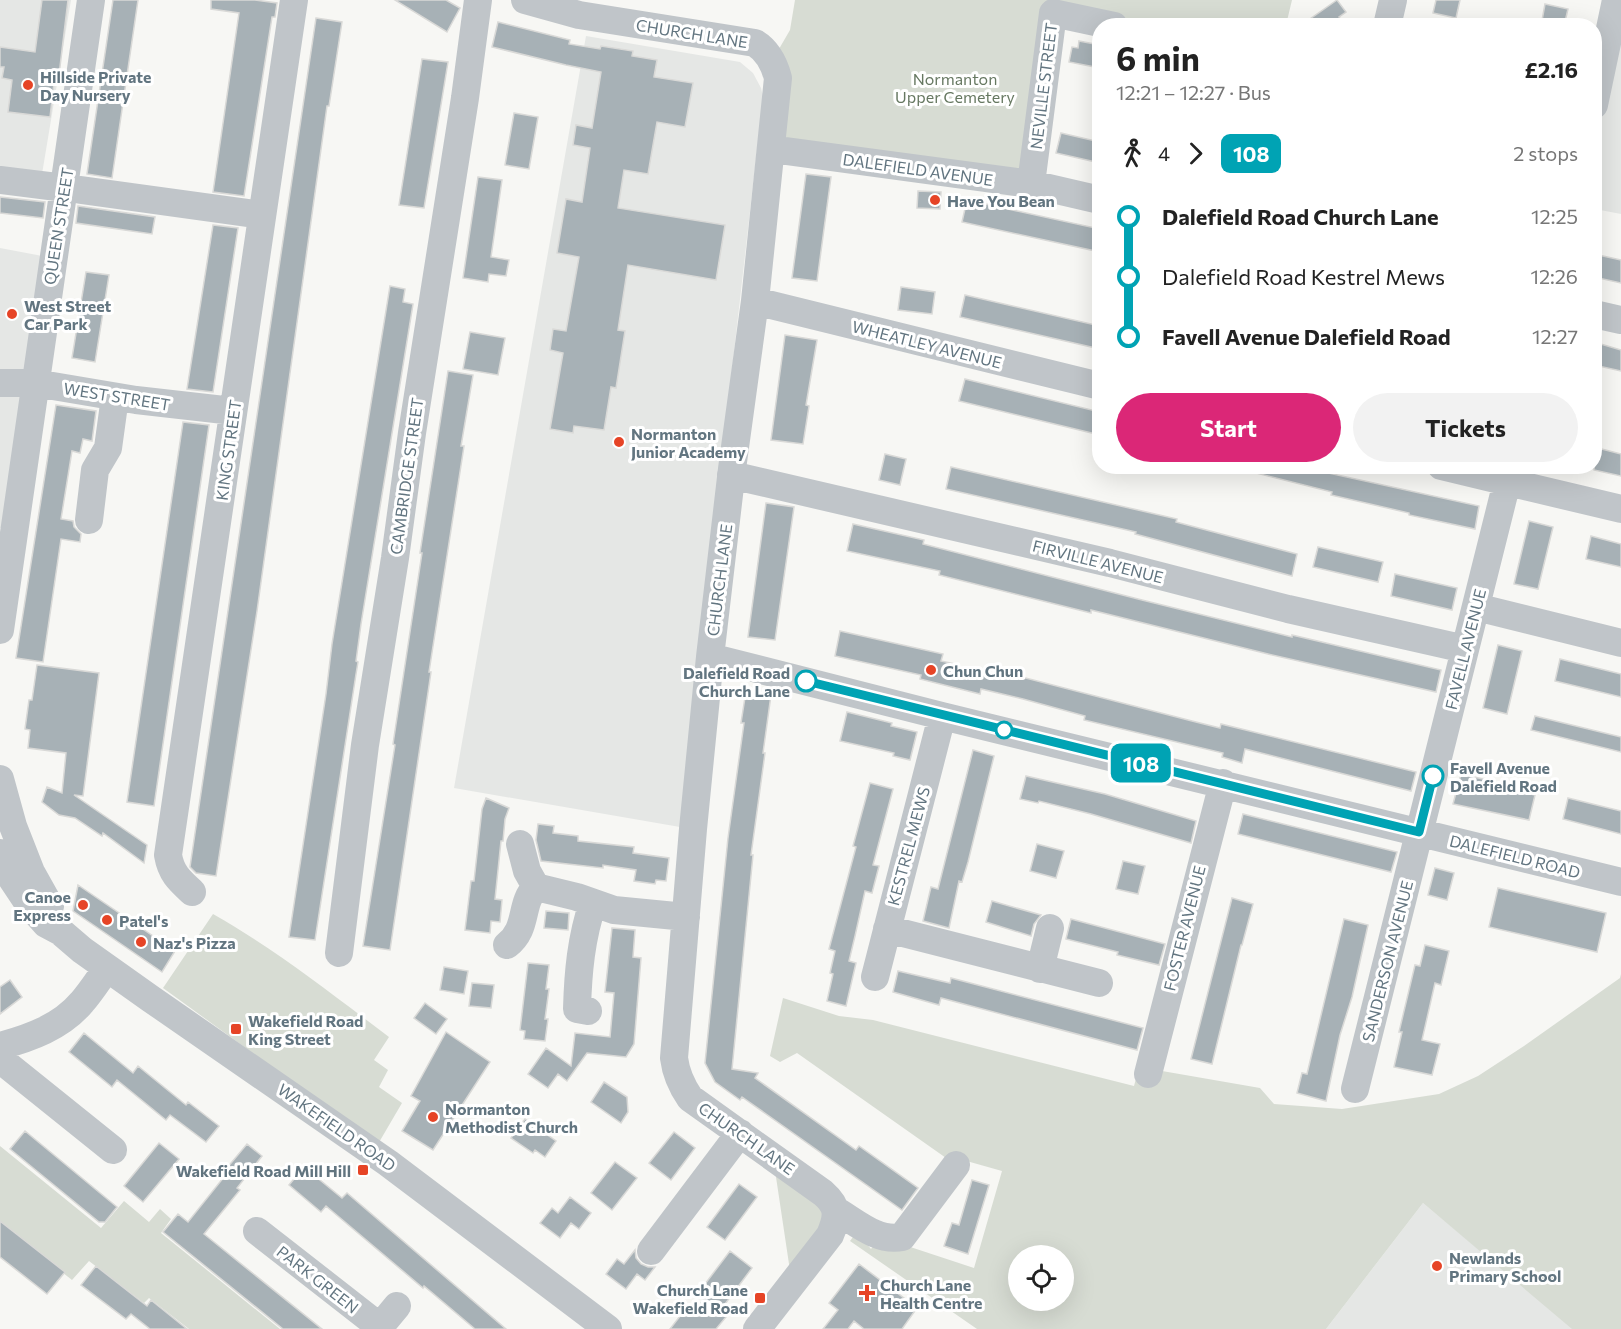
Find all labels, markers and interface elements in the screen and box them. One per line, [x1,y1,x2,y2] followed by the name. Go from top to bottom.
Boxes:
[635,15,749,51] street label: CHURCH LANE
[1026,22,1060,150] street label: NEVILLE STREET
[1116,37,1200,78] text: 6 min
[1524,56,1578,83] text: £2.16
[40,67,151,104] place label: Hillside Private Day Nursery
[895,69,1015,106] park label: Normanton Upper Cemetery
[21,78,35,92] marker: Hillside Private Day Nursery
[1116,80,1271,104] text: 12:21 – 12:27 · Bus
[1116,137,1149,170] icon: walk
[1179,137,1212,170] icon: forward
[1158,141,1170,165] text: 4
[1233,141,1269,166] text: 108
[1513,141,1578,165] text: 2 stops
[842,149,994,189] street label: DALEFIELD AVENUE
[39,166,77,286] street label: QUEEN STREET
[947,191,1055,210] place label: Have You Bean
[928,193,942,207] marker: Have You Bean
[1162,203,1439,230] text: Dalefield Road Church Lane
[1531,204,1578,228] text: 12:25
[1162,263,1445,290] text: Dalefield Road Kestrel Mews
[1530,264,1578,288] text: 12:26
[24,296,112,333] place label: West Street Car Park
[5,307,19,321] marker: West Street Car Park
[850,316,1004,372] street label: WHEATLEY AVENUE
[1162,323,1451,350] text: Favell Avenue Dalefield Road
[1532,324,1578,348] text: 12:27
[62,378,172,414] street label: WEST STREET
[1116,393,1341,462] button: Start
[1353,393,1578,462] button: Tickets
[386,396,426,556] street label: CAMBRIDGE STREET
[212,398,244,502] street label: KING STREET
[631,424,746,461] place label: Normanton Junior Academy
[612,435,626,449] marker: Normanton Junior Academy
[703,523,735,637] street label: CHURCH LANE
[1031,536,1165,586] street label: FIRVILLE AVENUE
[1441,587,1489,711] street label: FAVELL AVENUE
[943,661,1023,680] place label: Chun Chun
[683,663,790,700] place label: Dalefield Road Church Lane
[924,663,938,677] marker: Chun Chun
[795,670,817,692] marker: Dalefield Road Church Lane
[995,721,1013,739] unlabelled marker
[1106,744,1176,783] line badge: 108
[1123,751,1159,776] text: 108
[1450,758,1557,795] place label: Favell Avenue Dalefield Road
[1422,765,1444,787] marker: Favell Avenue Dalefield Road
[883,784,933,908] street label: KESTREL MEWS
[1448,831,1582,881] street label: DALEFIELD ROAD
[1159,863,1209,993] street label: FOSTER AVENUE
[1358,878,1416,1044] street label: SANDERSON AVENUE
[13,887,71,924] place label: Canoe Express
[76,898,90,912] marker: Canoe Express
[119,911,168,930] place label: Patel's
[100,913,114,927] marker: Patel's
[153,933,236,952] place label: Naz's Pizza
[134,935,148,949] marker: Naz's Pizza
[248,1011,363,1048] place label: Wakefield Road King Street
[229,1022,243,1036] marker: Wakefield Road King Street
[274,1079,400,1175] street label: WAKEFIELD ROAD
[695,1098,799,1178] street label: CHURCH LANE
[445,1099,578,1136] place label: Normanton Methodist Church
[426,1110,440,1124] marker: Normanton Methodist Church
[176,1161,351,1180] place label: Wakefield Road Mill Hill
[356,1163,370,1177] marker: Wakefield Road Mill Hill
[273,1241,363,1317] street label: PARK GREEN
[1008,1245,1074,1311] map controls
[1008,1245,1074,1311] button: locate
[1449,1248,1561,1285] place label: Newlands Primary School
[1430,1259,1444,1273] marker: Newlands Primary School
[880,1275,982,1312] place label: Church Lane Health Centre
[633,1280,748,1317] place label: Church Lane Wakefield Road
[858,1284,876,1302] marker: Church Lane Health Centre
[753,1291,767,1305] marker: Church Lane Wakefield Road

